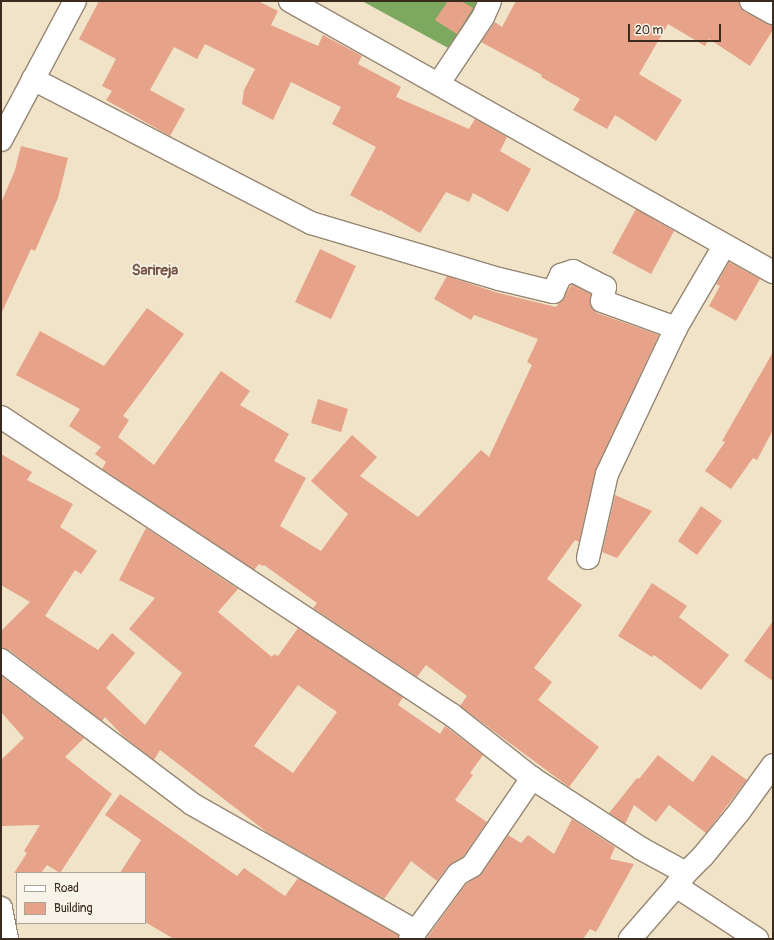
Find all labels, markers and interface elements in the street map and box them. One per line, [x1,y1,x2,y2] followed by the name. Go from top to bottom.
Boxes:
[630,16,723,42] scale bar
[635,23,663,38] text: 20 m
[132,262,178,280] district label: Sarireja
[16,872,146,924] legend
[54,881,79,896] text: Road
[54,901,93,916] text: Building

